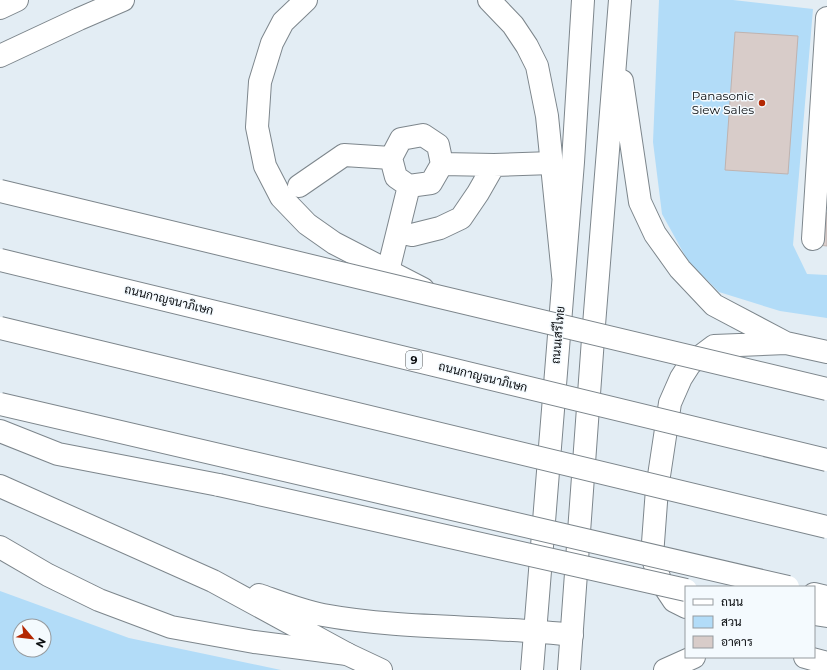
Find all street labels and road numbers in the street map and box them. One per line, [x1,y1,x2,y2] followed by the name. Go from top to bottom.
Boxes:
[123,281,215,318] street label: ถนนกาญจนาภิเษก
[547,305,568,365] street label: ถนนเสรีไทย
[406,351,422,369] road number: 9
[437,358,529,395] street label: ถนนกาญจนาภิเษก

